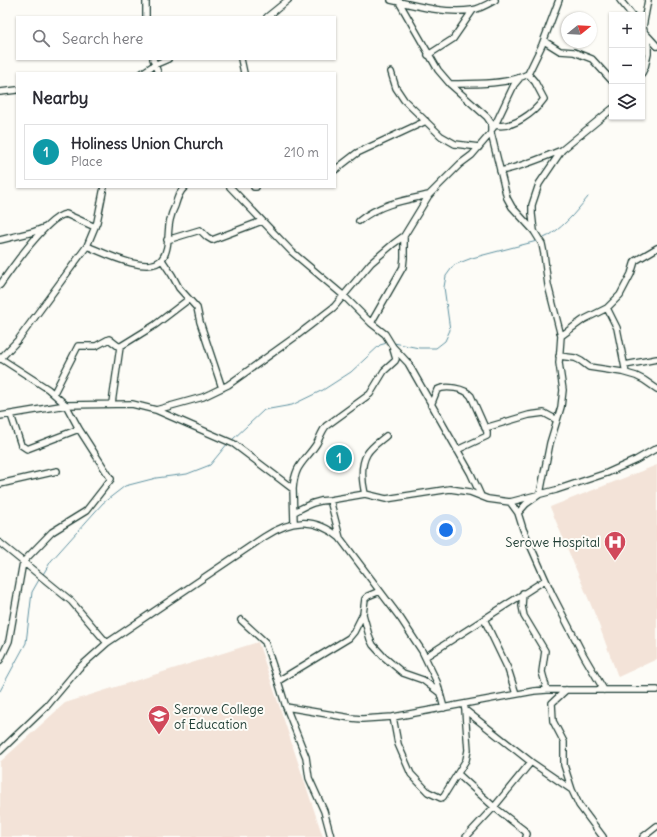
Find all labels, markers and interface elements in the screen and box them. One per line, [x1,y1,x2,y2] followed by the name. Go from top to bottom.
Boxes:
[561,12,597,48] north arrow
[609,12,645,120] map controls
[609,12,645,48] button: +
[16,16,336,60] search box
[30,27,52,49] icon: search
[62,29,143,48] text: Search here
[609,48,645,84] button: −
[609,84,645,120] button: layers
[32,87,88,109] text: Nearby
[71,134,223,153] text: Holiness Union Church
[43,144,49,161] text: 1
[284,144,319,161] text: 210 m
[71,153,102,170] text: Place
[326,443,352,473] pin: 1
[436,520,456,540] your location
[602,529,628,562] hospital icon: Serowe Hospital
[505,534,600,551] place label: Serowe Hospital
[174,701,264,733] place label: Serowe College of Education
[146,703,172,736] school or university icon: Serowe College of Education

